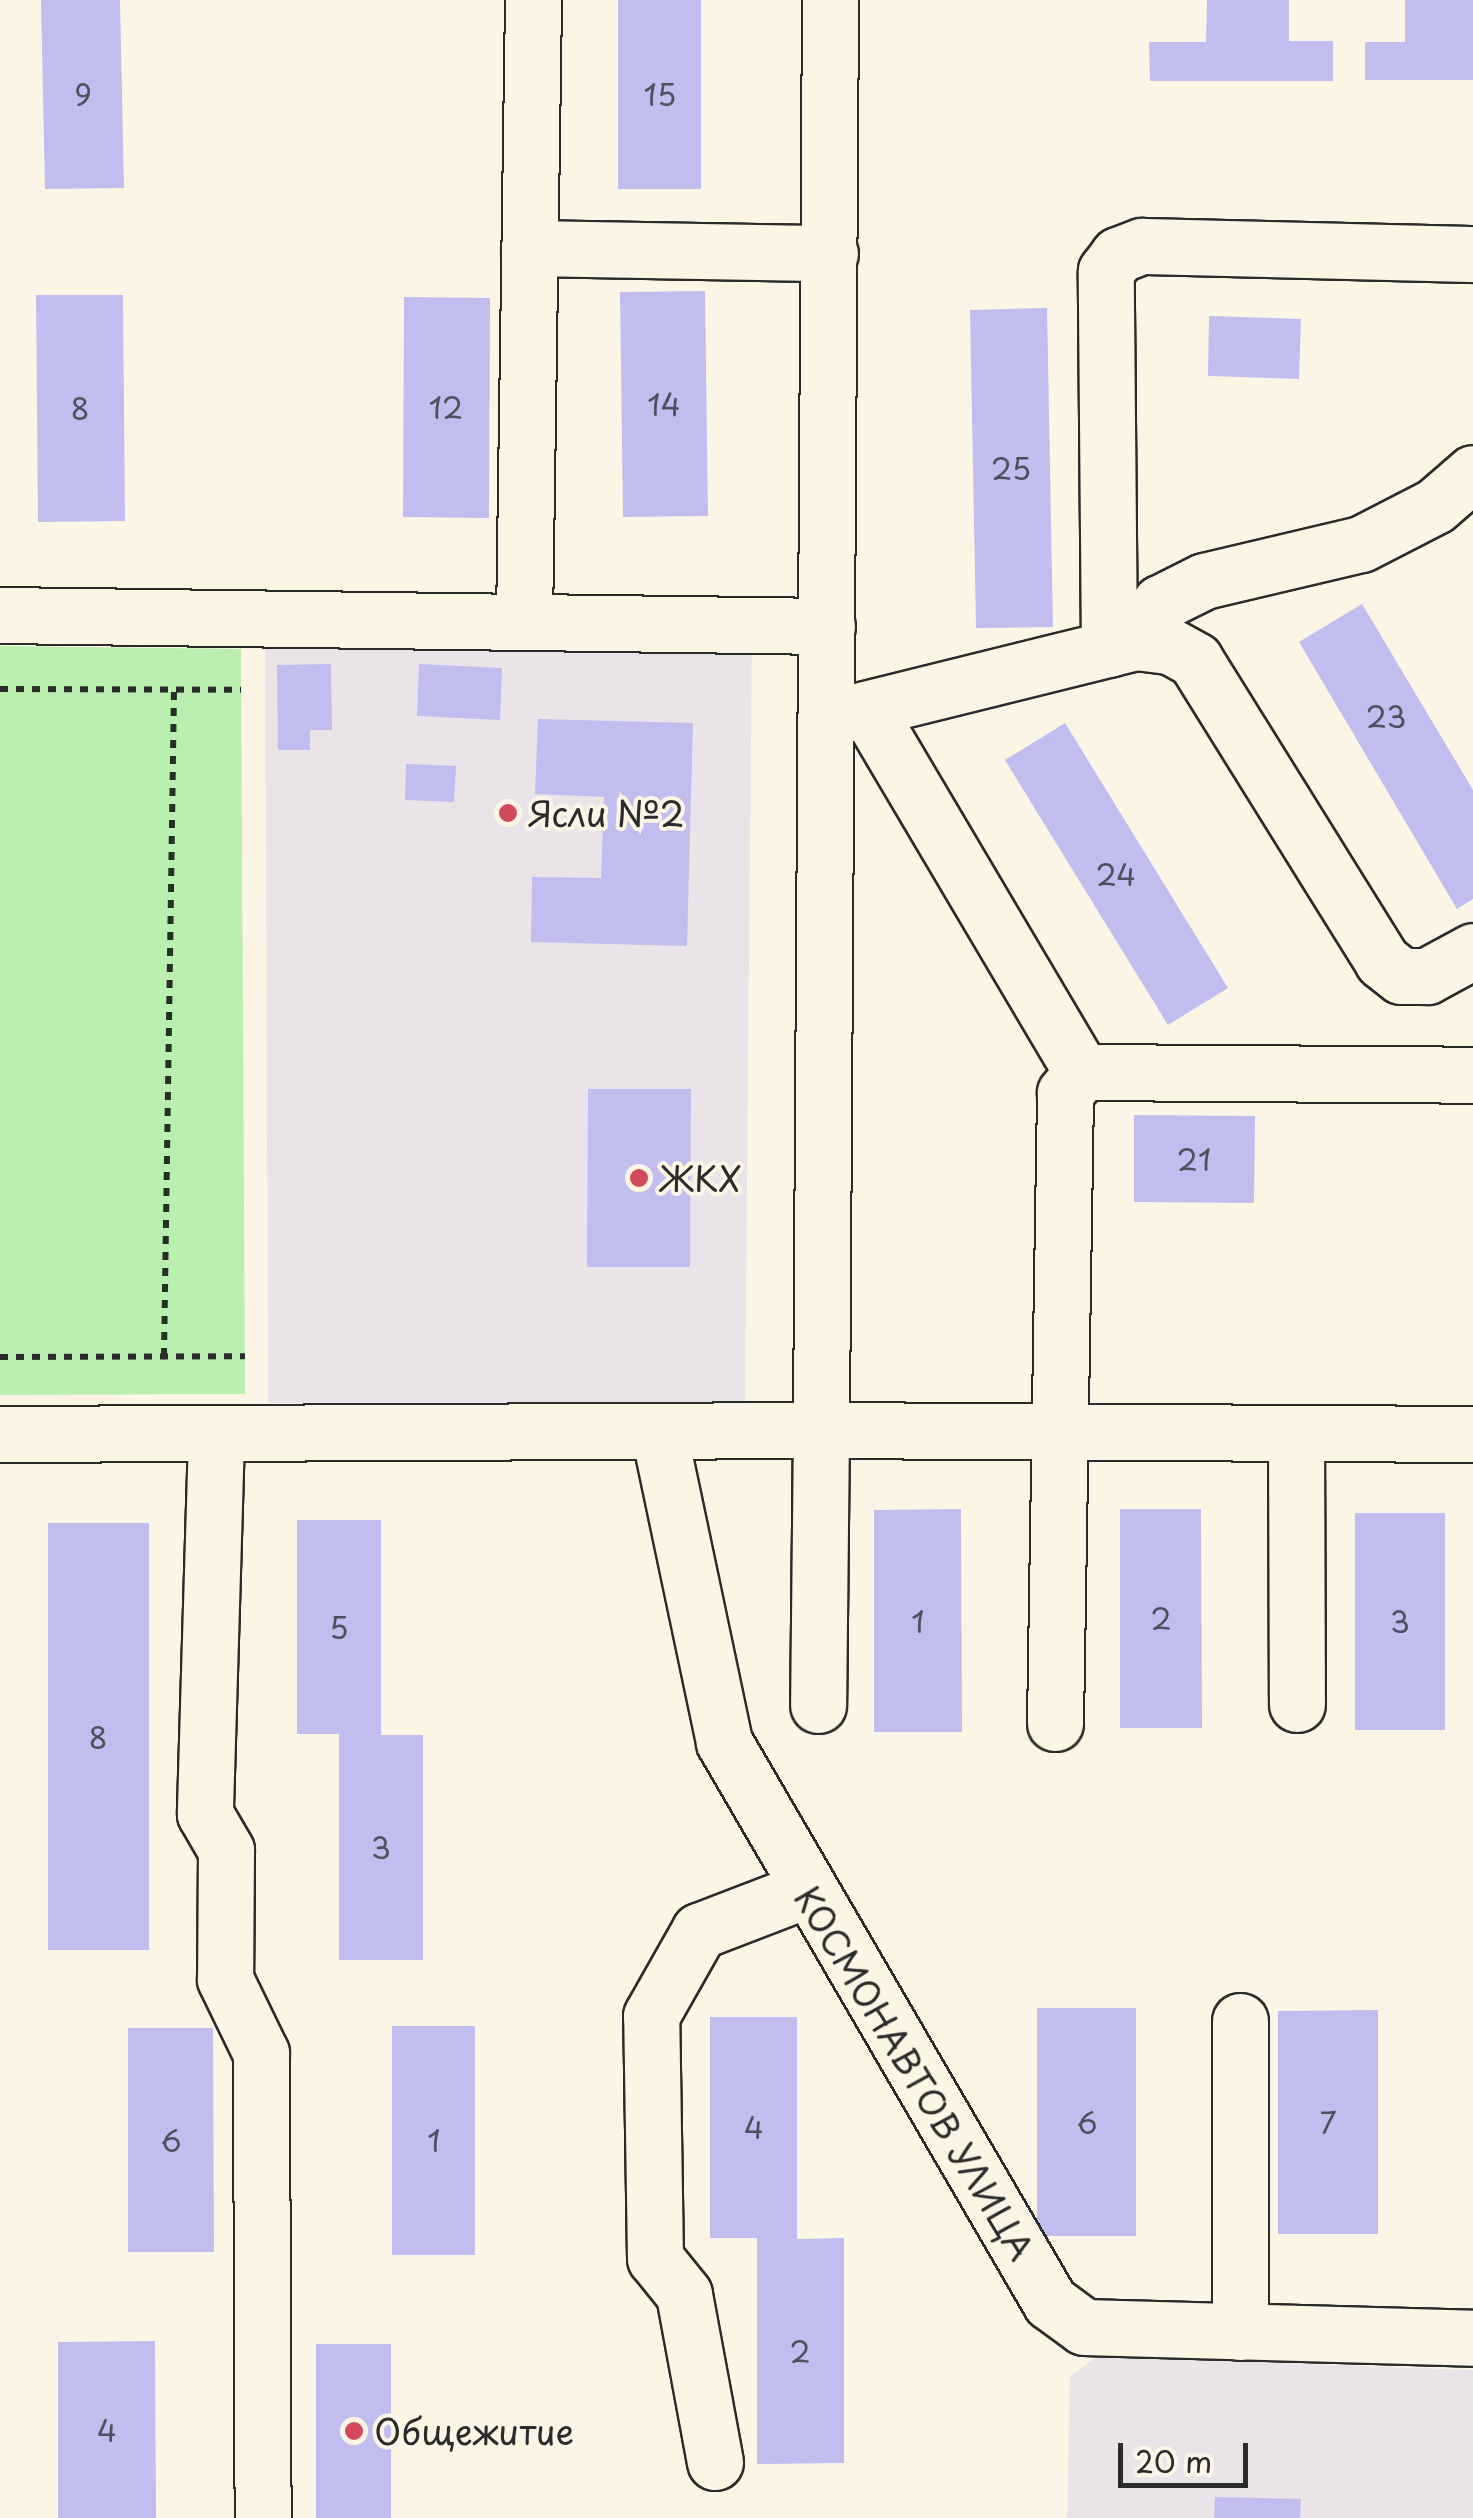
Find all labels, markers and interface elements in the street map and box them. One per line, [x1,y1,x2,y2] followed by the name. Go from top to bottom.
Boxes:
[74,76,92,112] house number: 9
[644,76,676,112] house number: 15
[647,386,681,422] house number: 14
[429,389,463,425] house number: 12
[71,390,89,426] house number: 8
[991,450,1031,486] house number: 25
[1366,698,1406,734] house number: 23
[528,792,688,834] place label: Ясли №2
[497,802,519,824] marker: Ясли №2
[1096,856,1136,892] house number: 24
[1177,1141,1211,1177] house number: 21
[659,1157,742,1199] place label: ЖКХ
[628,1167,650,1189] marker: ЖКХ
[1150,1600,1172,1636] house number: 2
[911,1603,925,1639] house number: 1
[1390,1603,1410,1639] house number: 3
[329,1609,349,1645] house number: 5
[89,1719,107,1755] house number: 8
[371,1829,391,1865] house number: 3
[787,1879,1043,2267] street label: КОСМОНАВТОВ УЛИЦА
[1076,2104,1098,2140] house number: 6
[1319,2104,1337,2140] house number: 7
[744,2109,764,2145] house number: 4
[160,2122,182,2158] house number: 6
[427,2122,441,2158] house number: 1
[789,2333,811,2369] house number: 2
[374,2410,574,2452] place label: Общежитие
[97,2412,117,2448] house number: 4
[343,2420,365,2442] marker: Общежитие
[1123,2423,1253,2485] scale bar
[1135,2438,1212,2483] text: 20 m

